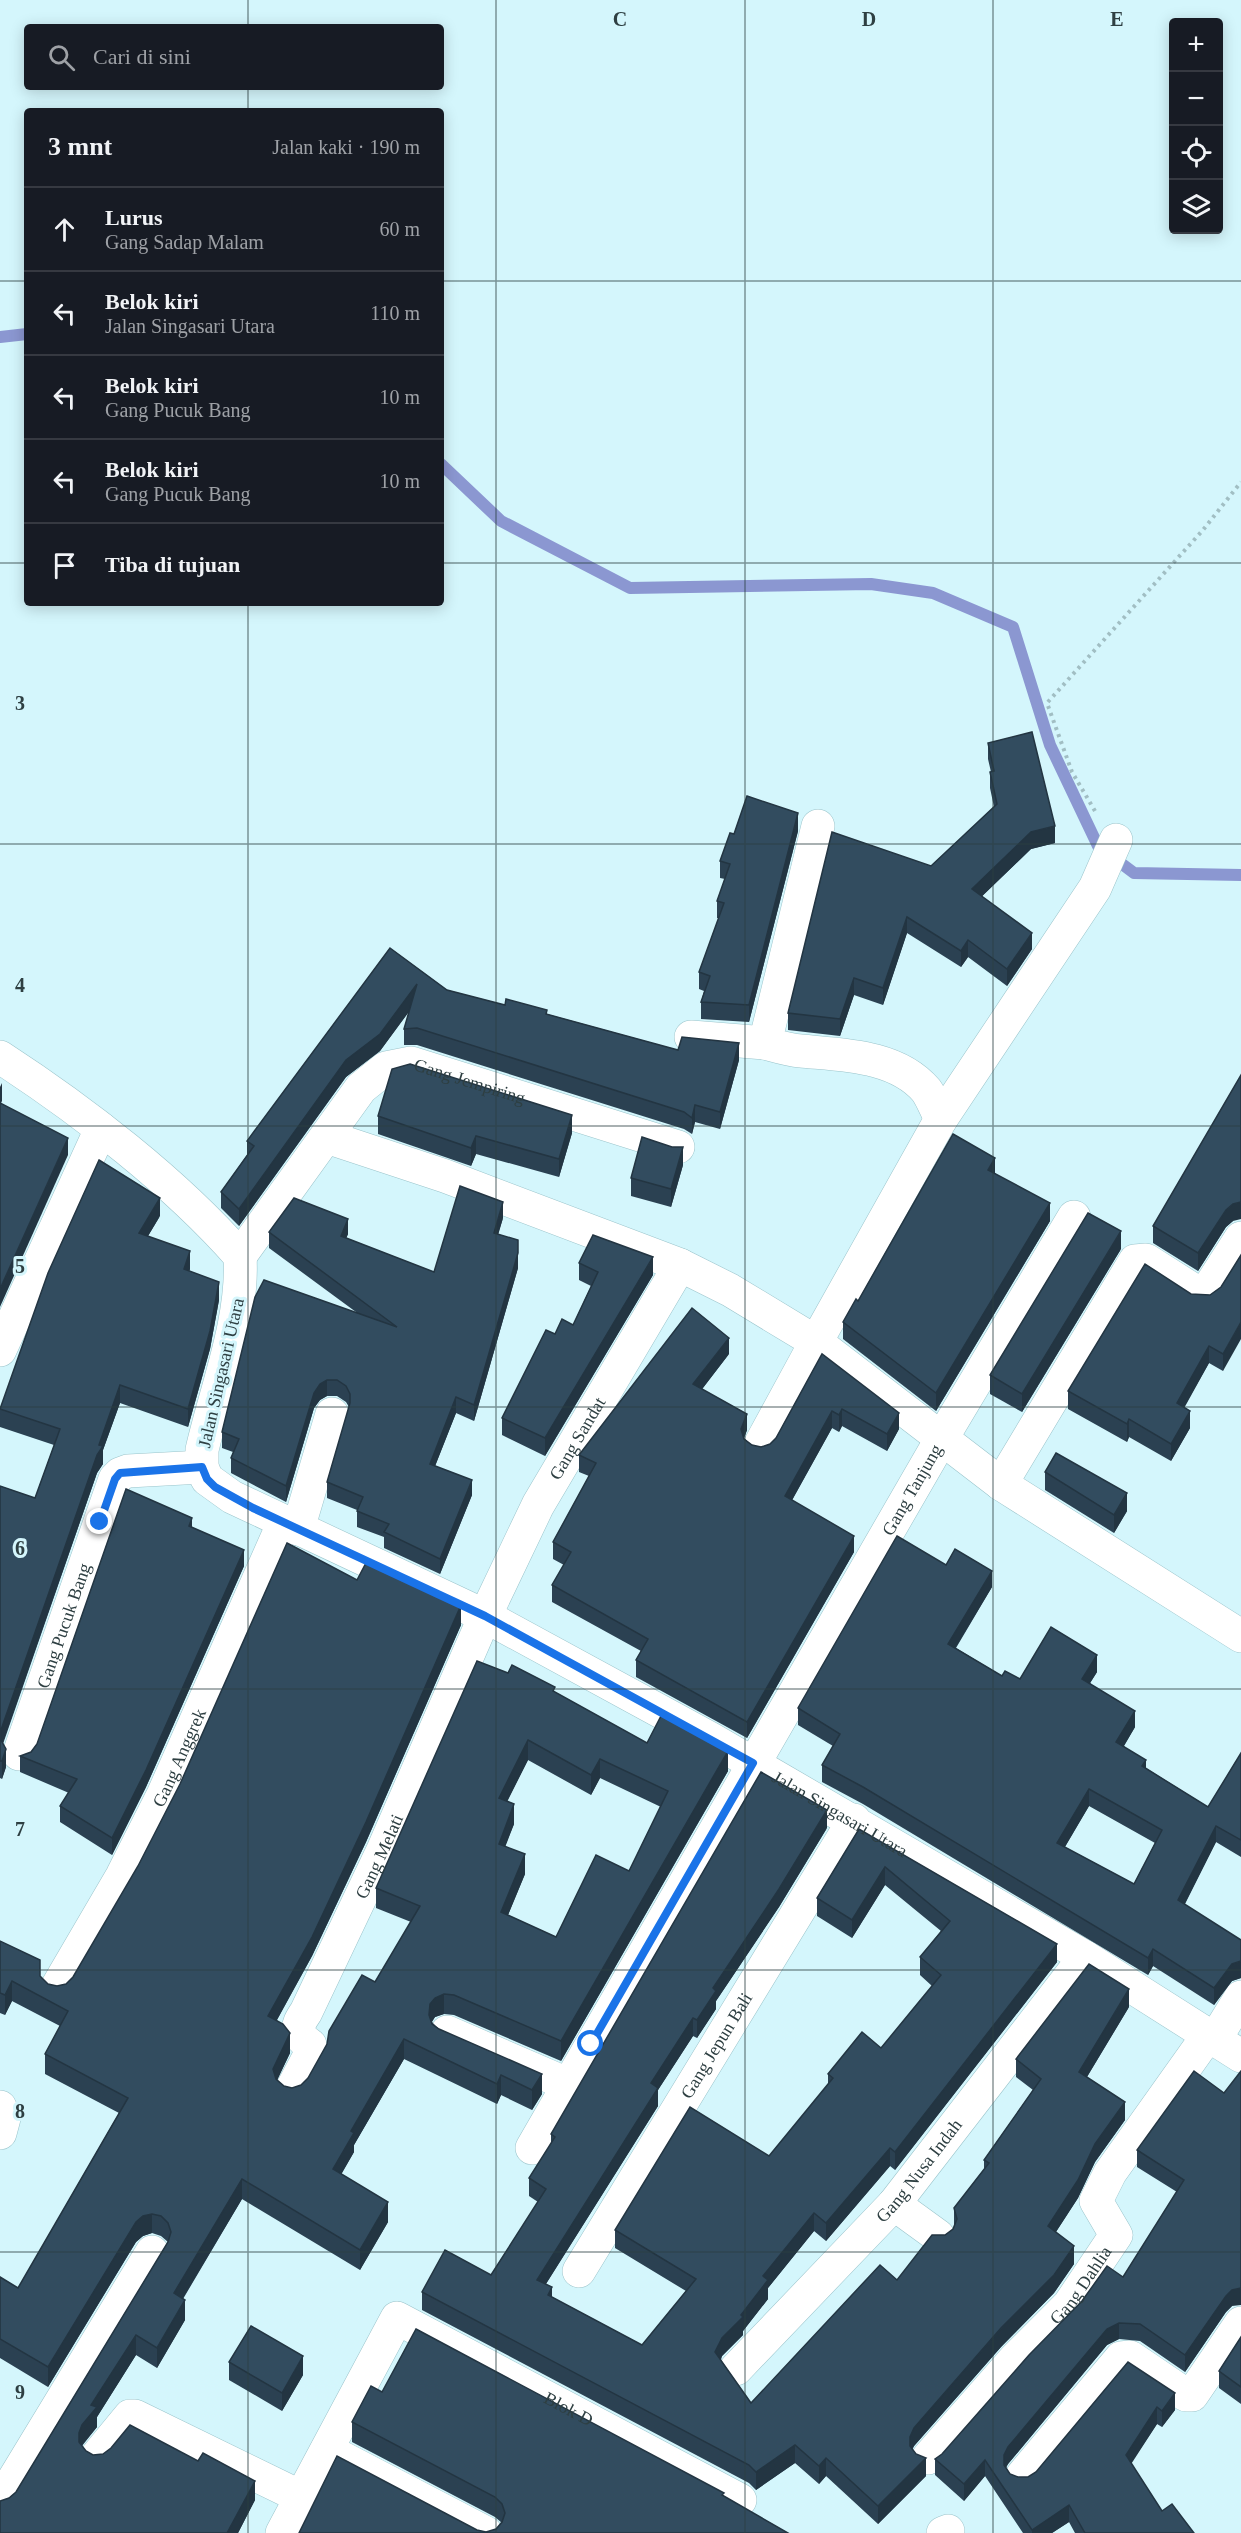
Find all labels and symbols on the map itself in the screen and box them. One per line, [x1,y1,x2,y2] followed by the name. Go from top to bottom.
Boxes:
[613,8,627,30] text: C
[862,8,876,30] text: D
[1110,8,1124,30] text: E
[15,692,25,714] text: 3
[15,974,25,996] text: 4
[411,1055,528,1108] street label: Gang Jempiring
[15,1255,25,1277] text: 5
[194,1296,248,1450] street label: Jalan Singasari Utara
[545,1394,610,1483] street label: Gang Sandat
[878,1441,946,1539] street label: Gang Tanjung
[86,1508,112,1534] route end
[15,1537,25,1559] text: 6
[33,1560,95,1691] street label: Gang Pucuk Bang
[149,1706,210,1810] street label: Gang Anggrek
[769,1767,911,1861] street label: Jalan Singasari Utara
[351,1811,407,1902] street label: Gang Melati
[15,1818,25,1840] text: 7
[677,1989,756,2102] street label: Gang Jepun Bali
[577,2030,603,2056] route start
[15,2100,25,2122] text: 8
[872,2115,966,2226] street label: Gang Nusa Indah
[1046,2242,1116,2328] street label: Gang Dahlia
[15,2381,25,2403] text: 9
[541,2388,596,2430] street label: Blok D

